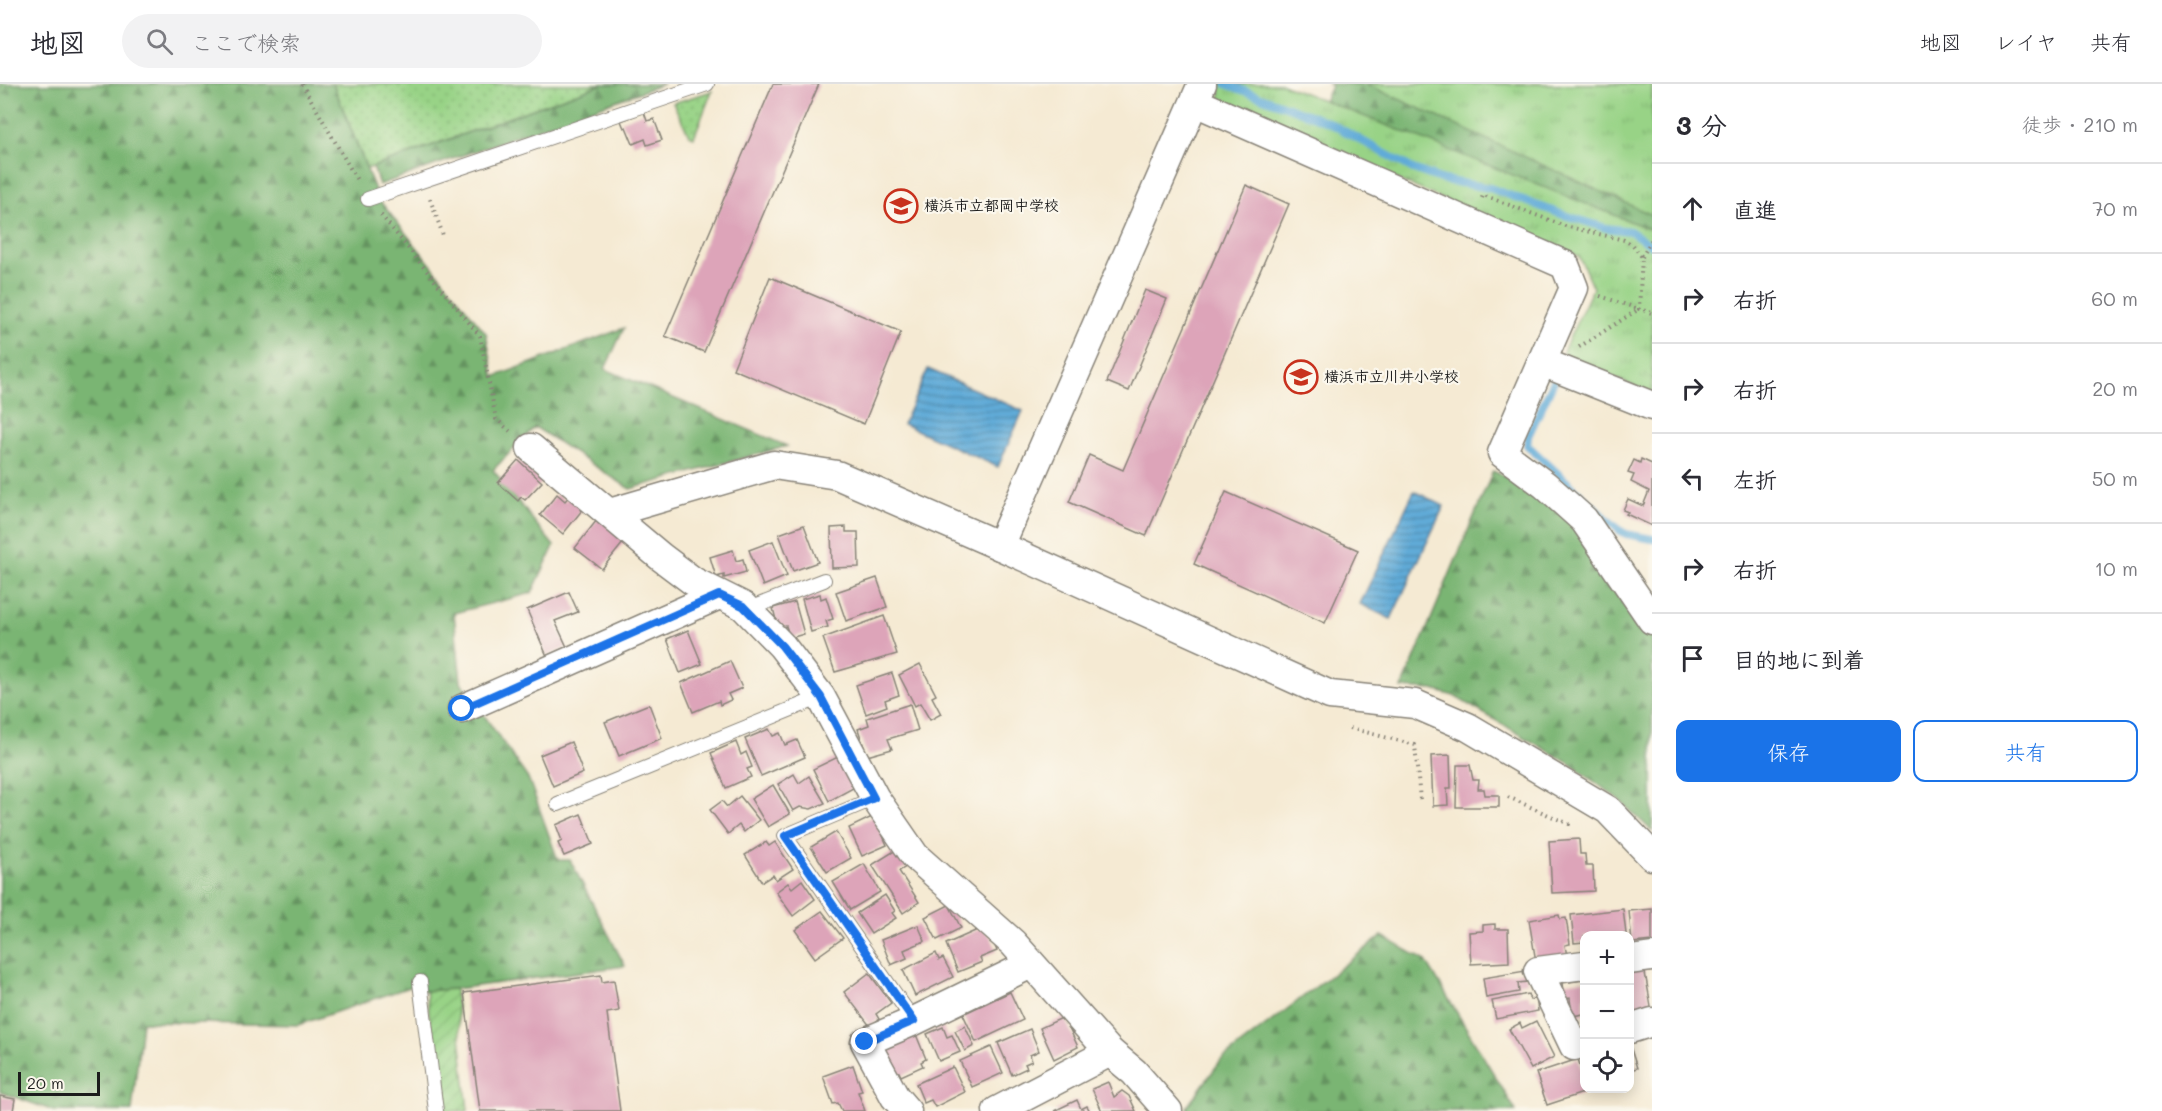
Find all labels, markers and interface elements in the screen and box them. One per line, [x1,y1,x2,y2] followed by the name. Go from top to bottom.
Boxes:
[122,14,542,68] search box
[30,24,86,60] text: 地図
[143,25,176,58] icon: search
[191,28,301,57] text: ここで検索
[1920,28,1962,55] text: 地図
[1995,28,2057,55] text: レイヤ
[2090,28,2132,55] text: 共有
[1676,108,1727,142] text: 3 分
[2022,111,2138,137] text: 徒歩 · 210 m
[883,188,919,224] school or university icon: 横浜市立都岡中学校
[1676,192,1709,225] icon: ahead
[924,195,1059,215] place label: 横浜市立都岡中学校
[1733,195,1777,224] text: 直進
[2092,195,2138,221] text: 70 m
[1676,282,1709,315] icon: right
[1733,285,1777,314] text: 右折
[2091,285,2138,311] text: 60 m
[1283,359,1319,395] school or university icon: 横浜市立川井小学校
[1324,366,1459,386] place label: 横浜市立川井小学校
[1676,372,1709,405] icon: right
[1733,375,1777,404] text: 右折
[2092,375,2138,401] text: 20 m
[1676,462,1709,495] icon: left
[1733,465,1777,494] text: 左折
[2092,465,2138,491] text: 50 m
[1676,552,1709,585] icon: right
[1733,555,1777,584] text: 右折
[2094,555,2138,581] text: 10 m
[1676,642,1709,675] icon: arrive
[1733,645,1865,674] text: 目的地に到着
[448,695,474,721] route start
[1676,720,1901,782] button: 保存
[1913,720,2138,782] button: 共有
[1580,931,1634,1093] map controls
[1580,931,1634,985] button: +
[1580,985,1634,1039] button: −
[851,1028,877,1054] route end
[1580,1039,1634,1093] button: locate
[18,1069,100,1096] scale bar
[27,1072,64,1093] text: 20 m

